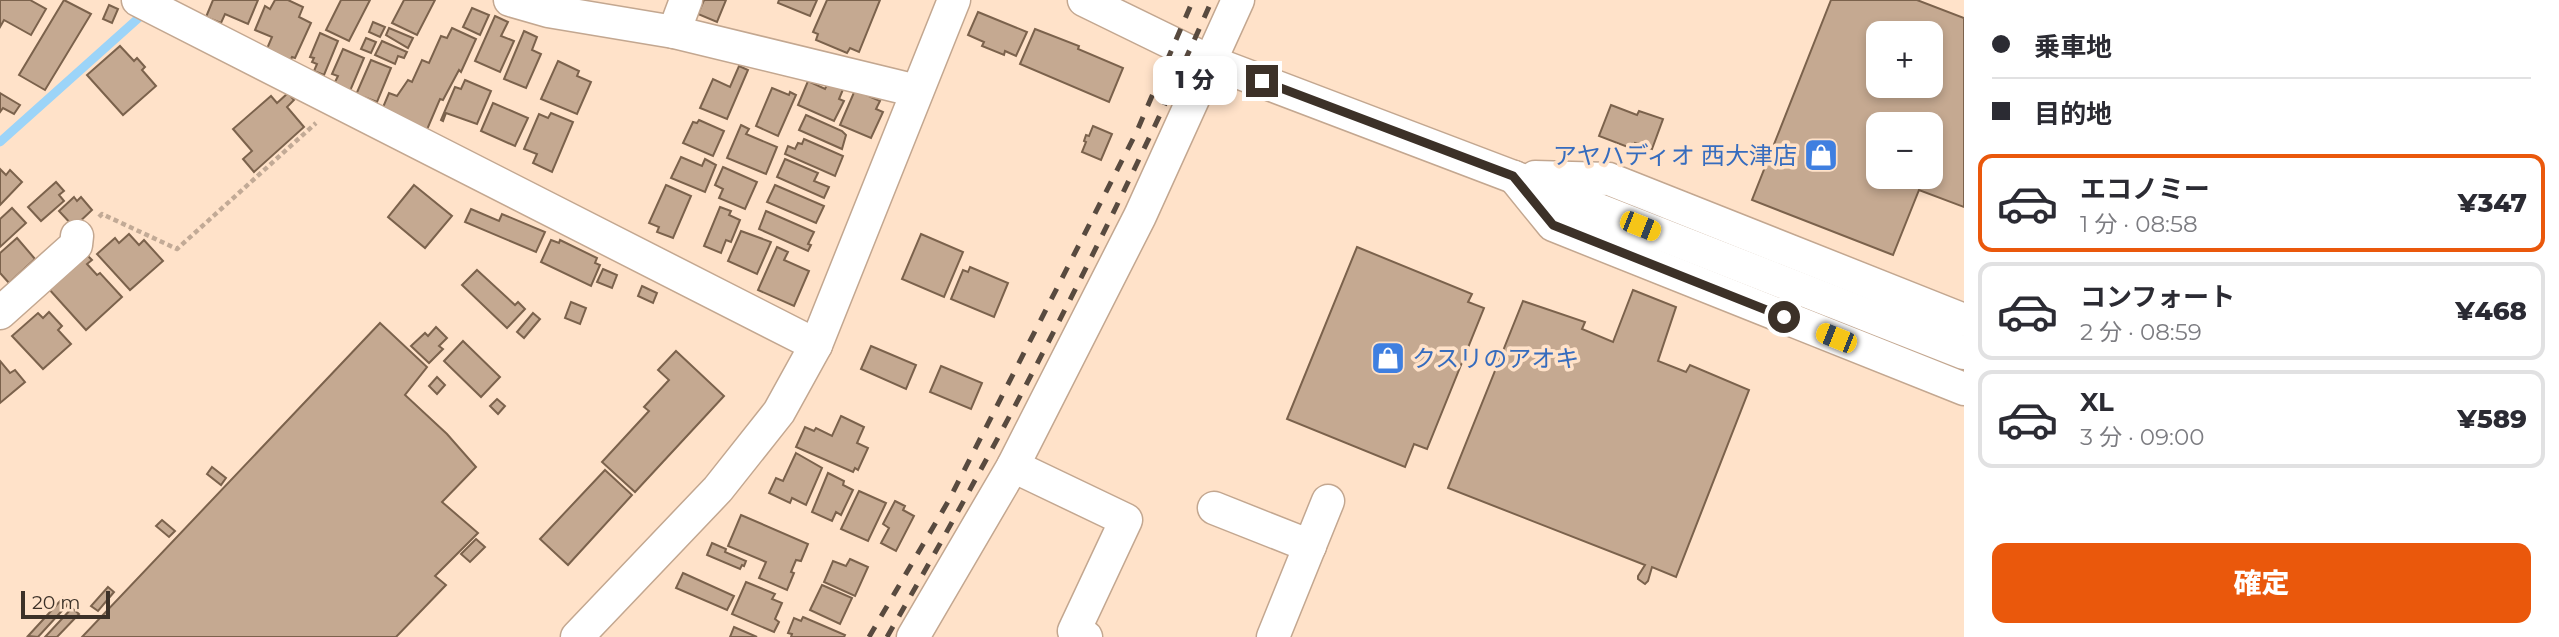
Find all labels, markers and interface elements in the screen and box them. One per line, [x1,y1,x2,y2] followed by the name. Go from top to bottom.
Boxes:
[1866,21,1943,189] map controls
[1866,21,1943,98] button: +
[2034,31,2112,63] text: 乗車地
[1154,56,1238,106] callout: 1 分
[1246,65,1278,97] route end
[1175,66,1215,94] text: 1 分
[2034,98,2112,130] text: 目的地
[1866,112,1943,189] button: −
[1802,136,1840,174] shop icon: アヤハディオ 西大津店
[1553,141,1797,170] place label: アヤハディオ 西大津店
[1996,172,2059,235] icon: car
[2080,173,2210,205] text: エコノミー
[2458,187,2527,219] text: ¥347
[1617,208,1664,244] car
[2080,210,2198,238] text: 1 分 · 08:58
[1996,280,2059,343] icon: car
[2080,281,2235,313] text: コンフォート
[2455,295,2527,327] text: ¥468
[1768,301,1800,333] route start
[2080,318,2202,346] text: 2 分 · 08:59
[1813,320,1860,356] car
[1369,339,1407,377] shop icon: クスリのアオキ
[1412,344,1579,373] place label: クスリのアオキ
[2080,386,2114,418] text: XL
[1996,388,2059,451] icon: car
[2457,403,2527,435] text: ¥589
[2080,423,2204,451] text: 3 分 · 09:00
[1992,543,2531,623] button: 確定
[21,588,110,620] scale bar
[32,591,80,614] text: 20 m

